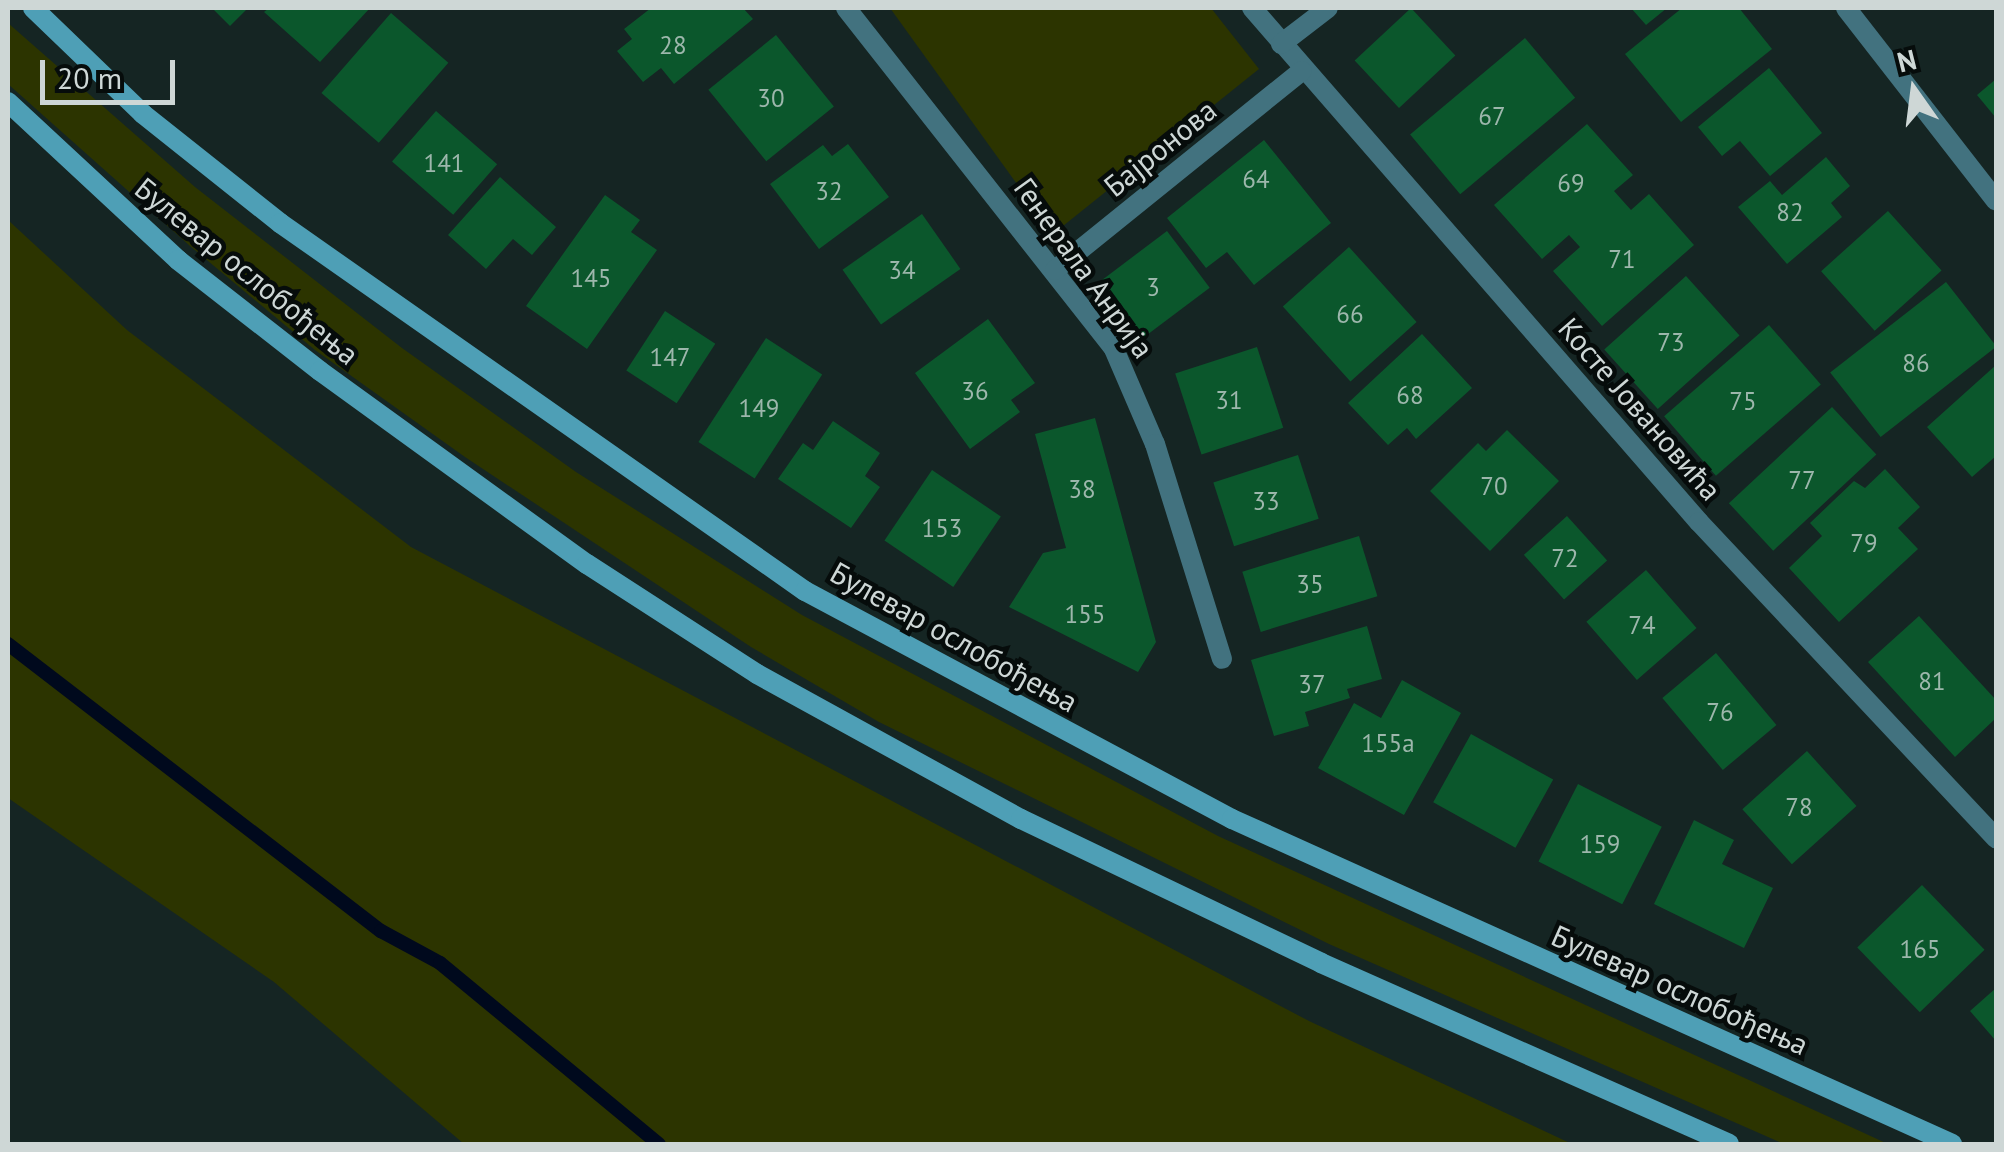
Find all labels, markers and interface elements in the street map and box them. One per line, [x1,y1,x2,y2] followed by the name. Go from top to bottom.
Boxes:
[659,30,687,60] house number: 28
[45,40,180,102] scale bar
[1864,40,1964,140] north arrow
[1893,40,1920,81] text: N
[57,58,122,97] text: 20 m
[757,83,785,113] house number: 30
[1097,92,1223,204] street label: Бајронова
[1478,101,1506,131] house number: 67
[424,148,464,178] house number: 141
[1242,164,1270,194] house number: 64
[1557,168,1585,198] house number: 69
[128,170,366,372] street label: Булевар ослобођења
[1006,170,1162,366] street label: Генерала Анрија
[815,176,843,206] house number: 32
[1776,197,1804,227] house number: 82
[1608,244,1636,274] house number: 71
[888,255,916,285] house number: 34
[571,263,611,293] house number: 145
[1146,272,1160,302] house number: 3
[1336,299,1364,329] house number: 66
[1551,310,1729,508] street label: Косте Јовановића
[1657,327,1685,357] house number: 73
[650,342,690,372] house number: 147
[1902,348,1930,378] house number: 86
[961,376,989,406] house number: 36
[1396,380,1424,410] house number: 68
[1215,385,1243,415] house number: 31
[1729,386,1757,416] house number: 75
[739,393,779,423] house number: 149
[1788,465,1816,495] house number: 77
[1480,471,1508,501] house number: 70
[1068,474,1096,504] house number: 38
[1252,486,1280,516] house number: 33
[922,513,962,543] house number: 153
[1850,528,1878,558] house number: 79
[1551,543,1579,573] house number: 72
[824,554,1084,720] street label: Булевар ослобођења
[1296,569,1324,599] house number: 35
[1065,599,1105,629] house number: 155
[1628,610,1656,640] house number: 74
[1918,666,1946,696] house number: 81
[1298,669,1326,699] house number: 37
[1706,697,1734,727] house number: 76
[1361,728,1415,758] house number: 155a
[1785,792,1813,822] house number: 78
[1580,829,1620,859] house number: 159
[1546,917,1814,1063] street label: Булевар ослобођења
[1900,934,1940,964] house number: 165

